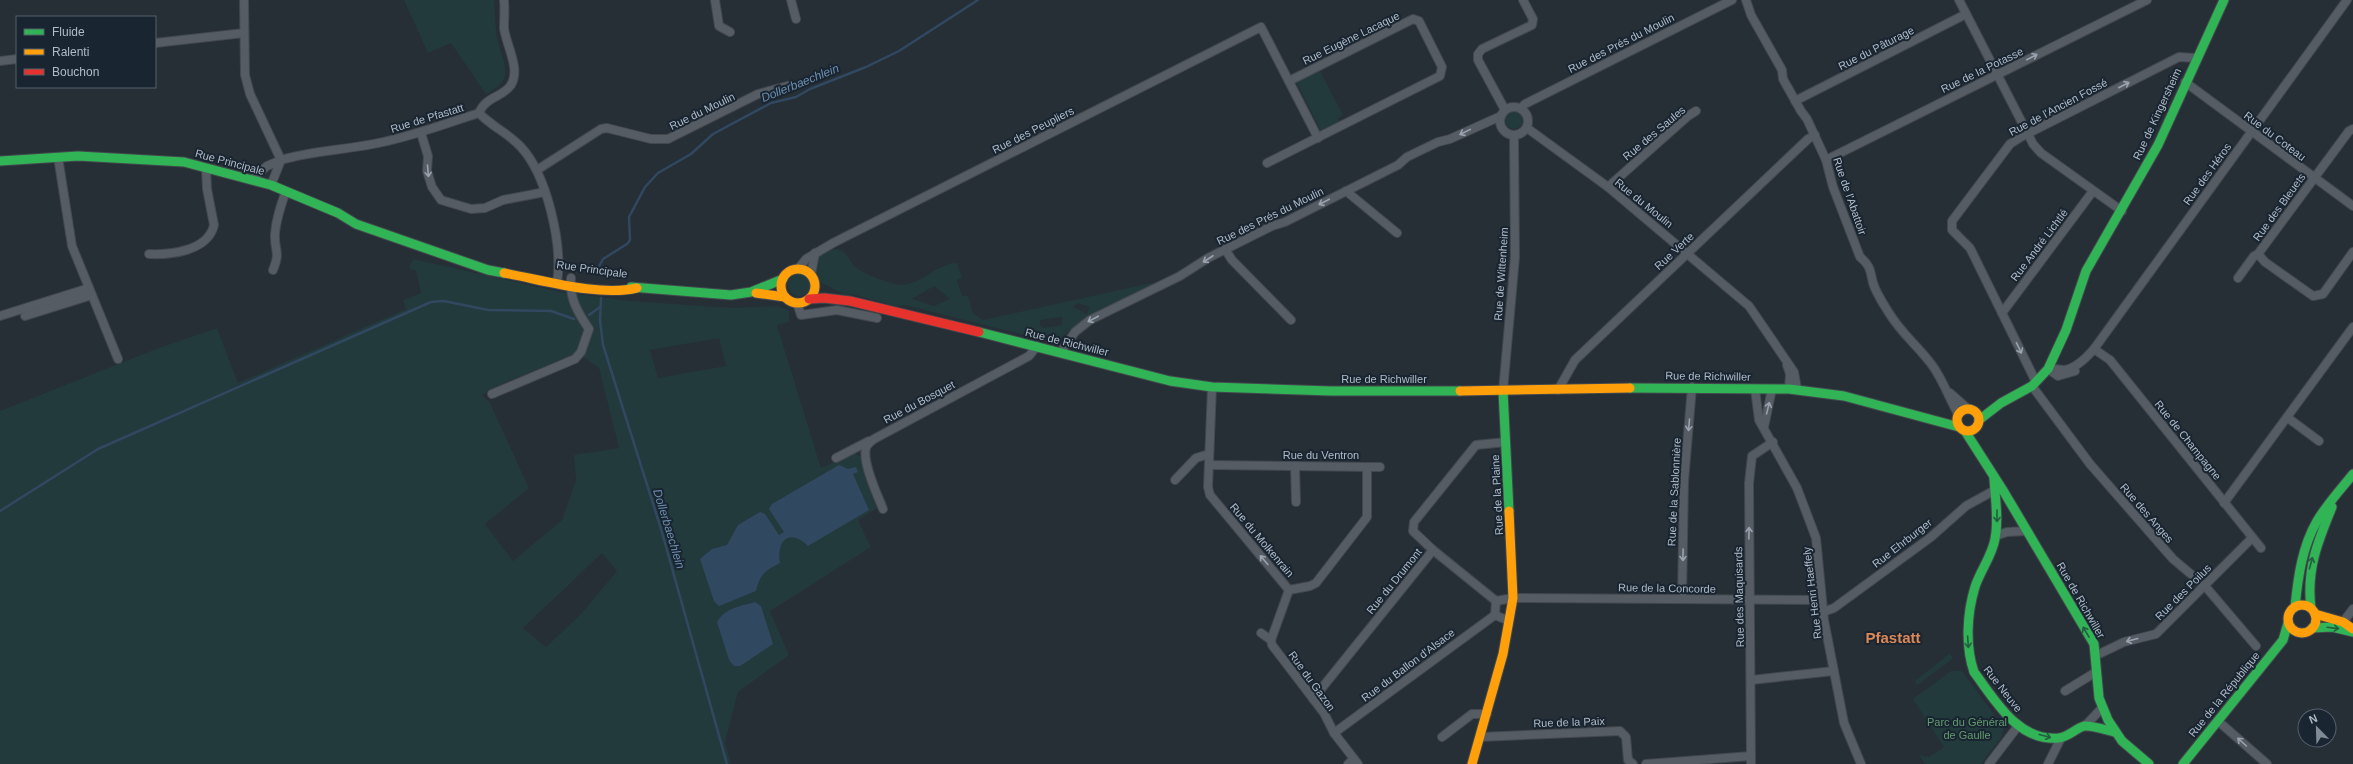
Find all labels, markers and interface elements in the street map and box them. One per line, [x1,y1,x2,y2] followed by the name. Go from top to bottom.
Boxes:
[1301,9,1401,67] street label: Rue Eugène Lacaque
[1566,11,1676,75] street label: Rue des Prés du Moulin
[16,16,156,88] legend
[1836,24,1916,72] street label: Rue du Pâturage
[52,25,85,39] text: Fluide
[52,45,89,59] text: Ralenti
[1939,45,2025,95] street label: Rue de la Potasse
[2026,53,2038,60] one-way arrow
[759,61,841,105] water label: Dollerbaechlein
[52,65,99,79] text: Bouchon
[2131,66,2183,162] street label: Rue de Kingersheim
[2007,76,2109,138] street label: Rue de l'Ancien Fossé
[2117,81,2129,88] one-way arrow
[667,90,737,132] street label: Rue du Moulin
[389,101,465,135] street label: Rue de Pfastatt
[1620,103,1688,163] street label: Rue des Saules
[990,104,1076,156] street label: Rue des Peupliers
[2242,109,2308,163] street label: Rue du Coteau
[1459,129,1471,136] one-way arrow
[2181,140,2234,207] street label: Rue des Héros
[194,147,266,177] street label: Rue Principale
[1831,156,1869,237] street label: Rue de l'Abattoir
[424,164,432,177] one-way arrow
[2250,170,2308,243] street label: Rue des Bleuets
[1613,176,1675,230] street label: Rue du Moulin
[1215,185,1325,247] street label: Rue des Prés du Moulin
[1319,199,1331,206] one-way arrow
[2008,207,2070,283] street label: Rue André Lichtlé
[1492,227,1510,321] street label: Rue de Wittenheim
[1652,230,1696,272] street label: Rue Verte
[1203,255,1214,263] one-way arrow
[556,258,628,280] street label: Rue Principale
[1087,315,1099,323] one-way arrow
[1024,326,1110,358] street label: Rue de Richwiller
[2016,341,2023,353] one-way arrow
[1665,369,1751,383] street label: Rue de Richwiller
[1341,373,1427,385] street label: Rue de Richwiller
[881,378,957,426] street label: Rue du Bosquet
[2152,398,2224,482] street label: Rue de Champagne
[1765,402,1773,415] one-way arrow
[1685,418,1692,431] one-way arrow
[1665,437,1683,547] street label: Rue de la Sablonnière
[1283,449,1359,461] street label: Rue du Ventron
[1489,454,1505,536] street label: Rue de la Plaine
[2118,481,2176,545] street label: Rue des Anges
[650,487,688,571] water label: Dollerbaechlein
[1228,501,1296,579] street label: Rue du Molkenrain
[1993,509,2001,522] one-way arrow
[1870,516,1934,570] street label: Rue Ehrburger
[1745,527,1753,540] one-way arrow
[1364,546,1424,616] street label: Rue du Drumont
[1732,546,1746,648] street label: Rue des Maquisards
[1800,546,1824,640] street label: Rue Henri Haeffely
[1679,548,1686,561] one-way arrow
[1260,554,1269,565] one-way arrow
[2308,556,2315,569] one-way arrow
[2054,560,2108,640] street label: Rue de Richwiller
[2153,561,2214,622] street label: Rue des Poilus
[1618,581,1716,595] street label: Rue de la Concorde
[2326,625,2339,632] one-way arrow
[1359,626,1457,704] street label: Rue du Ballon d'Alsace
[2082,626,2090,638] one-way arrow
[1865,629,1921,646] district label: Pfastatt
[1965,635,1972,648] one-way arrow
[2125,637,2138,644] one-way arrow
[1286,649,1338,713] street label: Rue du Gazon
[2186,649,2262,739] street label: Rue de la République
[1981,664,2025,714] street label: Rue Neuve
[2297,708,2337,748] north arrow
[2307,712,2319,726] text: N
[1533,715,1605,729] street label: Rue de la Paix
[1927,716,2007,741] park label: Parc du Général de Gaulle
[2038,733,2051,741] one-way arrow
[2237,738,2248,747] one-way arrow

